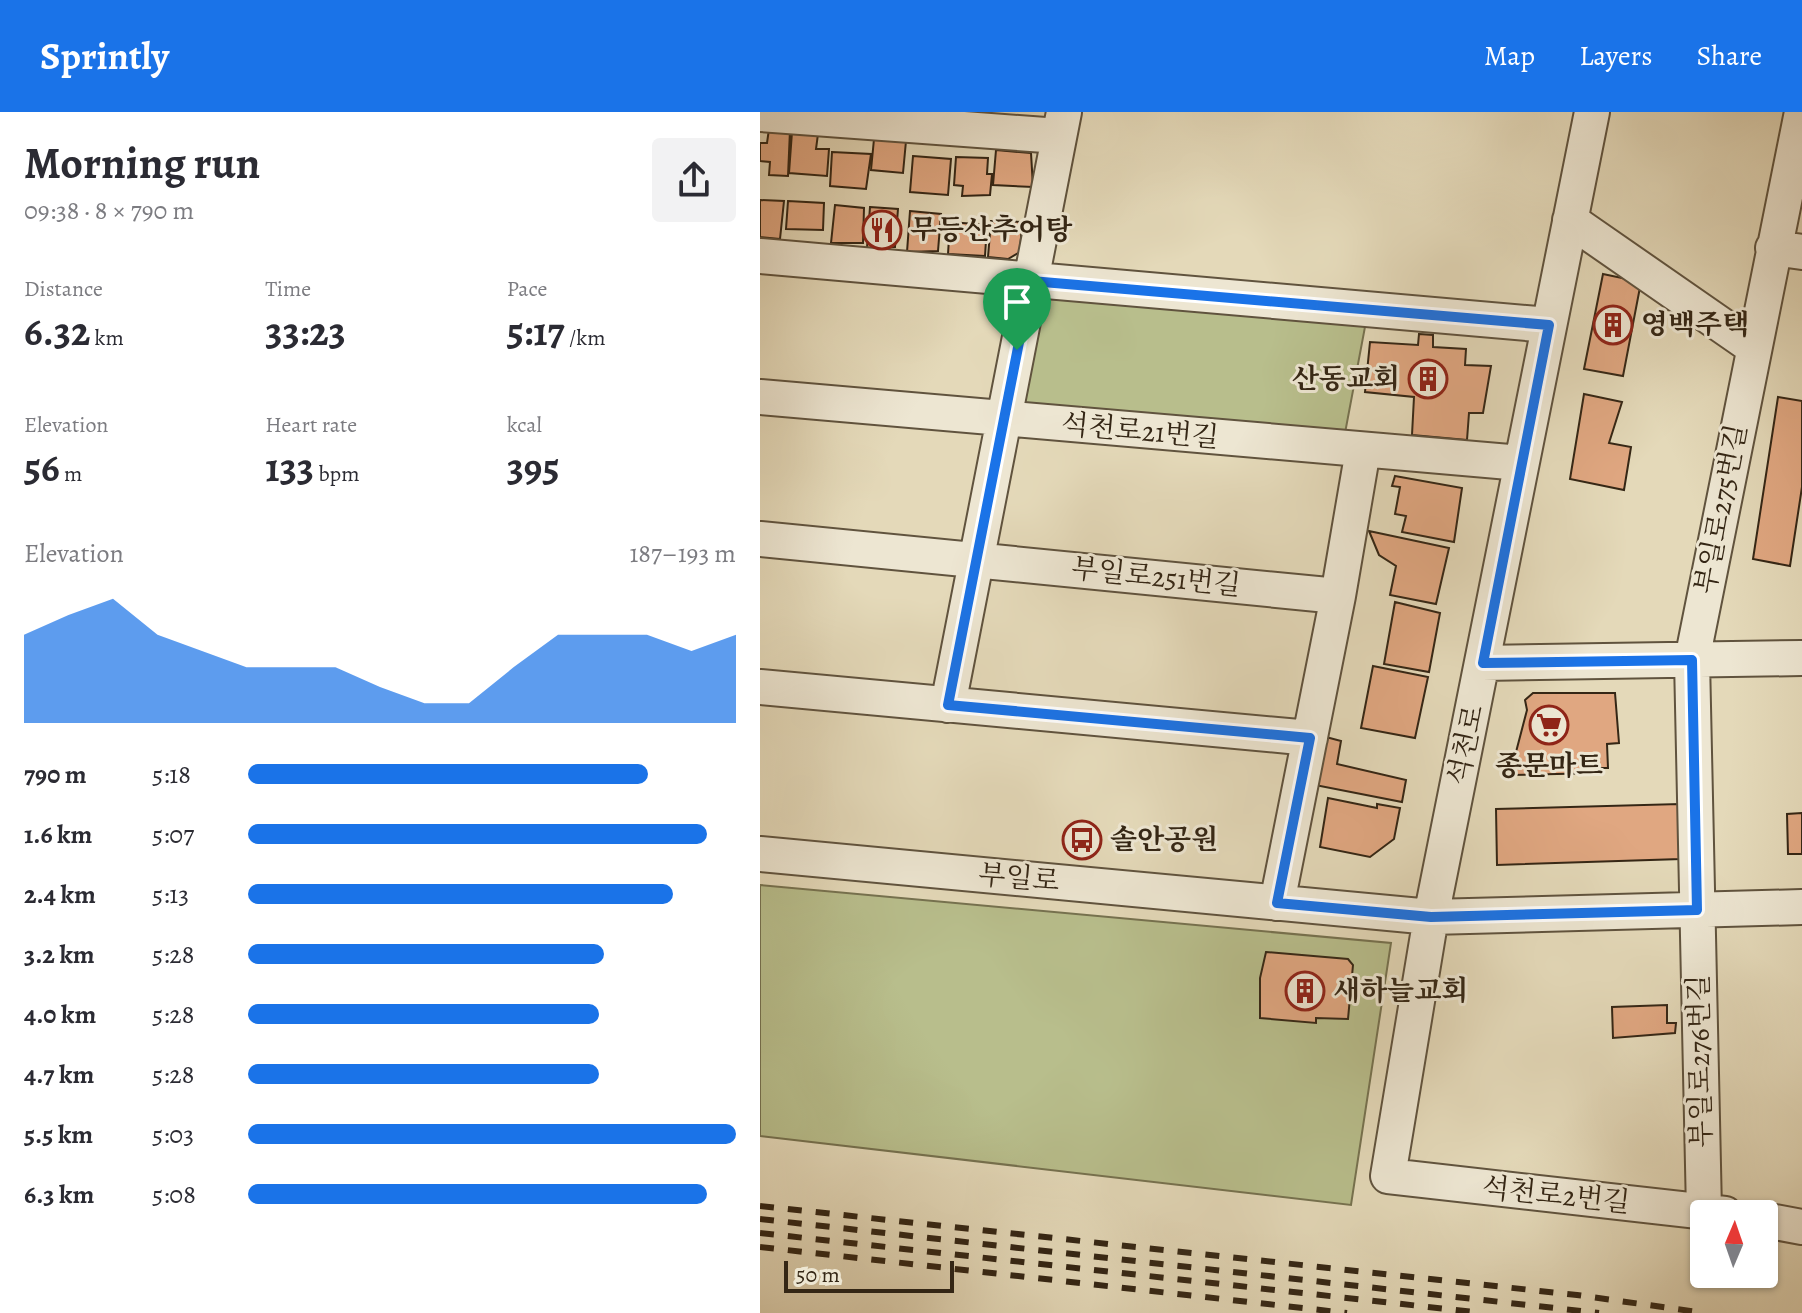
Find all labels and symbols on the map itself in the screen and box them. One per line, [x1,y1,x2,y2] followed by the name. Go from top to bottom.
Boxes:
[861,209,903,251] restaurant icon: 무등산추어탕
[910,211,1073,249] place label: 무등산추어탕
[983,268,1051,350] pin
[1592,304,1634,346] building icon: 영백주택
[1641,306,1749,344] place label: 영백주택
[1407,358,1449,400] building icon: 산동교회
[1292,360,1400,398] place label: 산동교회
[1060,405,1220,457] street label: 석천로21번길
[1686,421,1756,597] street label: 부일로275번길
[1069,549,1243,605] street label: 부일로251번길
[1439,701,1493,789] street label: 석천로
[1528,704,1570,746] supermarket icon: 종문마트
[1495,747,1603,785] place label: 종문마트
[1061,819,1103,861] bus stop icon: 솔안공원
[1110,821,1218,859] place label: 솔안공원
[977,856,1061,900] street label: 부일로
[1284,970,1326,1012] building icon: 새하늘교회
[1333,972,1468,1010] place label: 새하늘교회
[1679,974,1721,1148] street label: 부일로276번길
[1480,1168,1632,1222] street label: 석천로2번길
[1690,1200,1778,1288] north arrow
[784,1257,954,1293] scale bar

